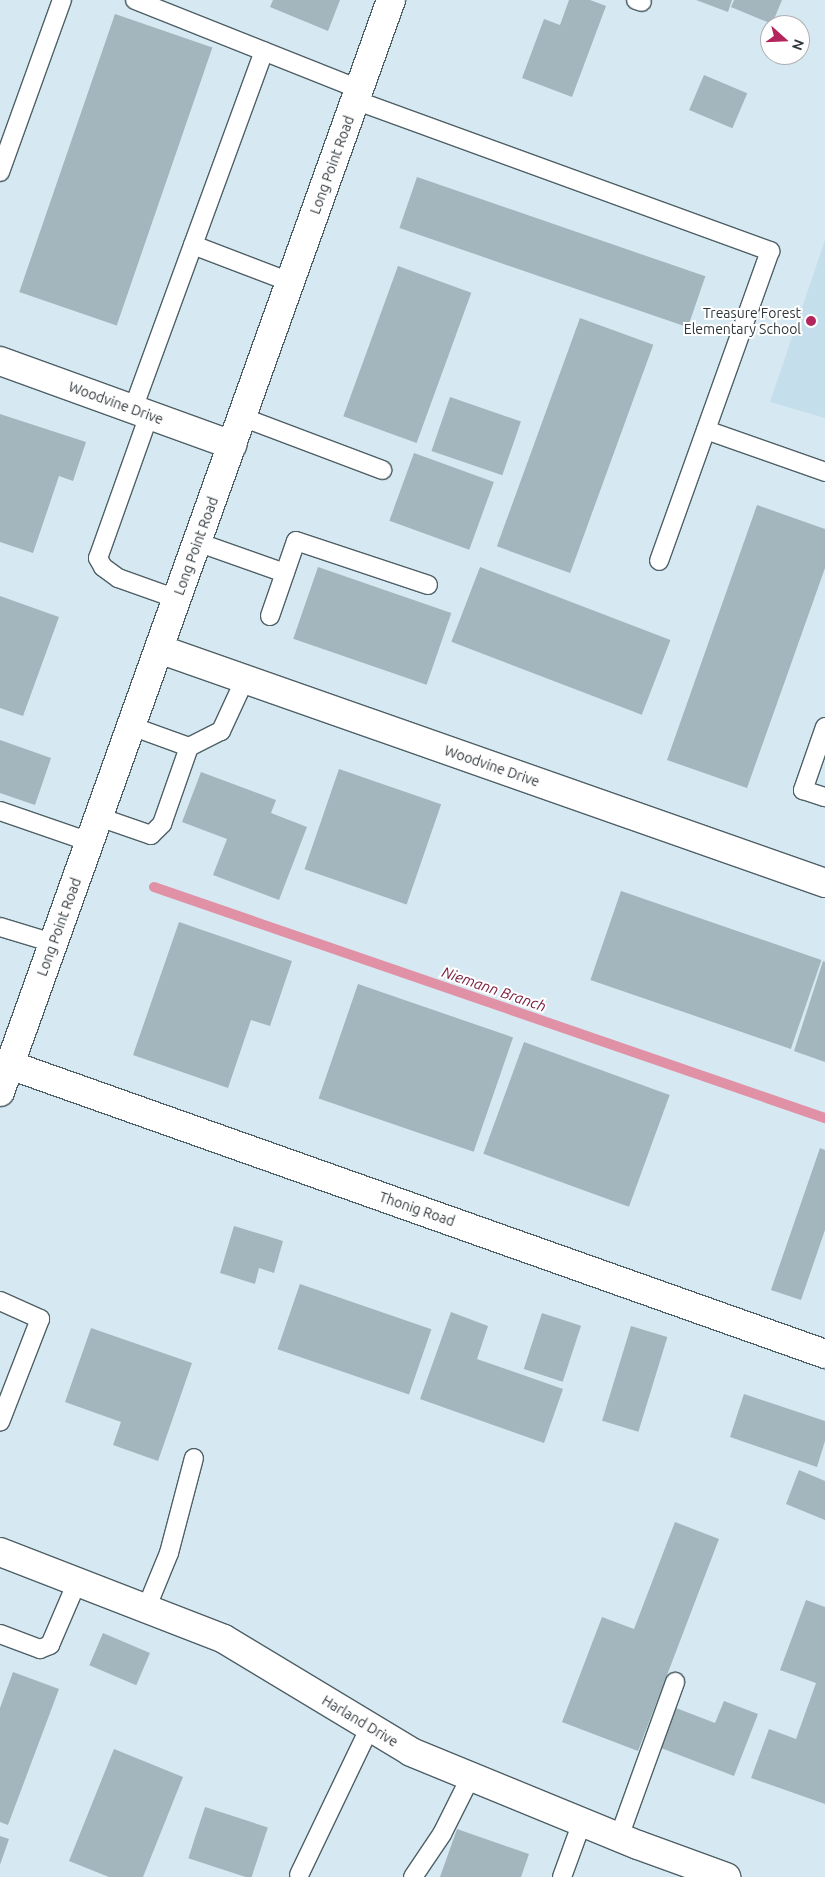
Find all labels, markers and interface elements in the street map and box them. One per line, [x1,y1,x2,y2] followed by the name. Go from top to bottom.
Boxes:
[760,15,810,65] north arrow
[789,37,807,52] text: N
[306,114,358,216] street label: Long Point Road
[684,305,801,338] place label: Treasure Forest Elementary School
[805,315,817,327] marker: Treasure Forest Elementary School
[66,378,166,428] street label: Woodvine Drive
[170,495,222,597] street label: Long Point Road
[442,742,542,790] street label: Woodvine Drive
[33,876,85,978] street label: Long Point Road
[439,963,549,1015] water label: Niemann Branch
[377,1188,457,1230] street label: Thonig Road
[319,1692,401,1750] street label: Harland Drive

